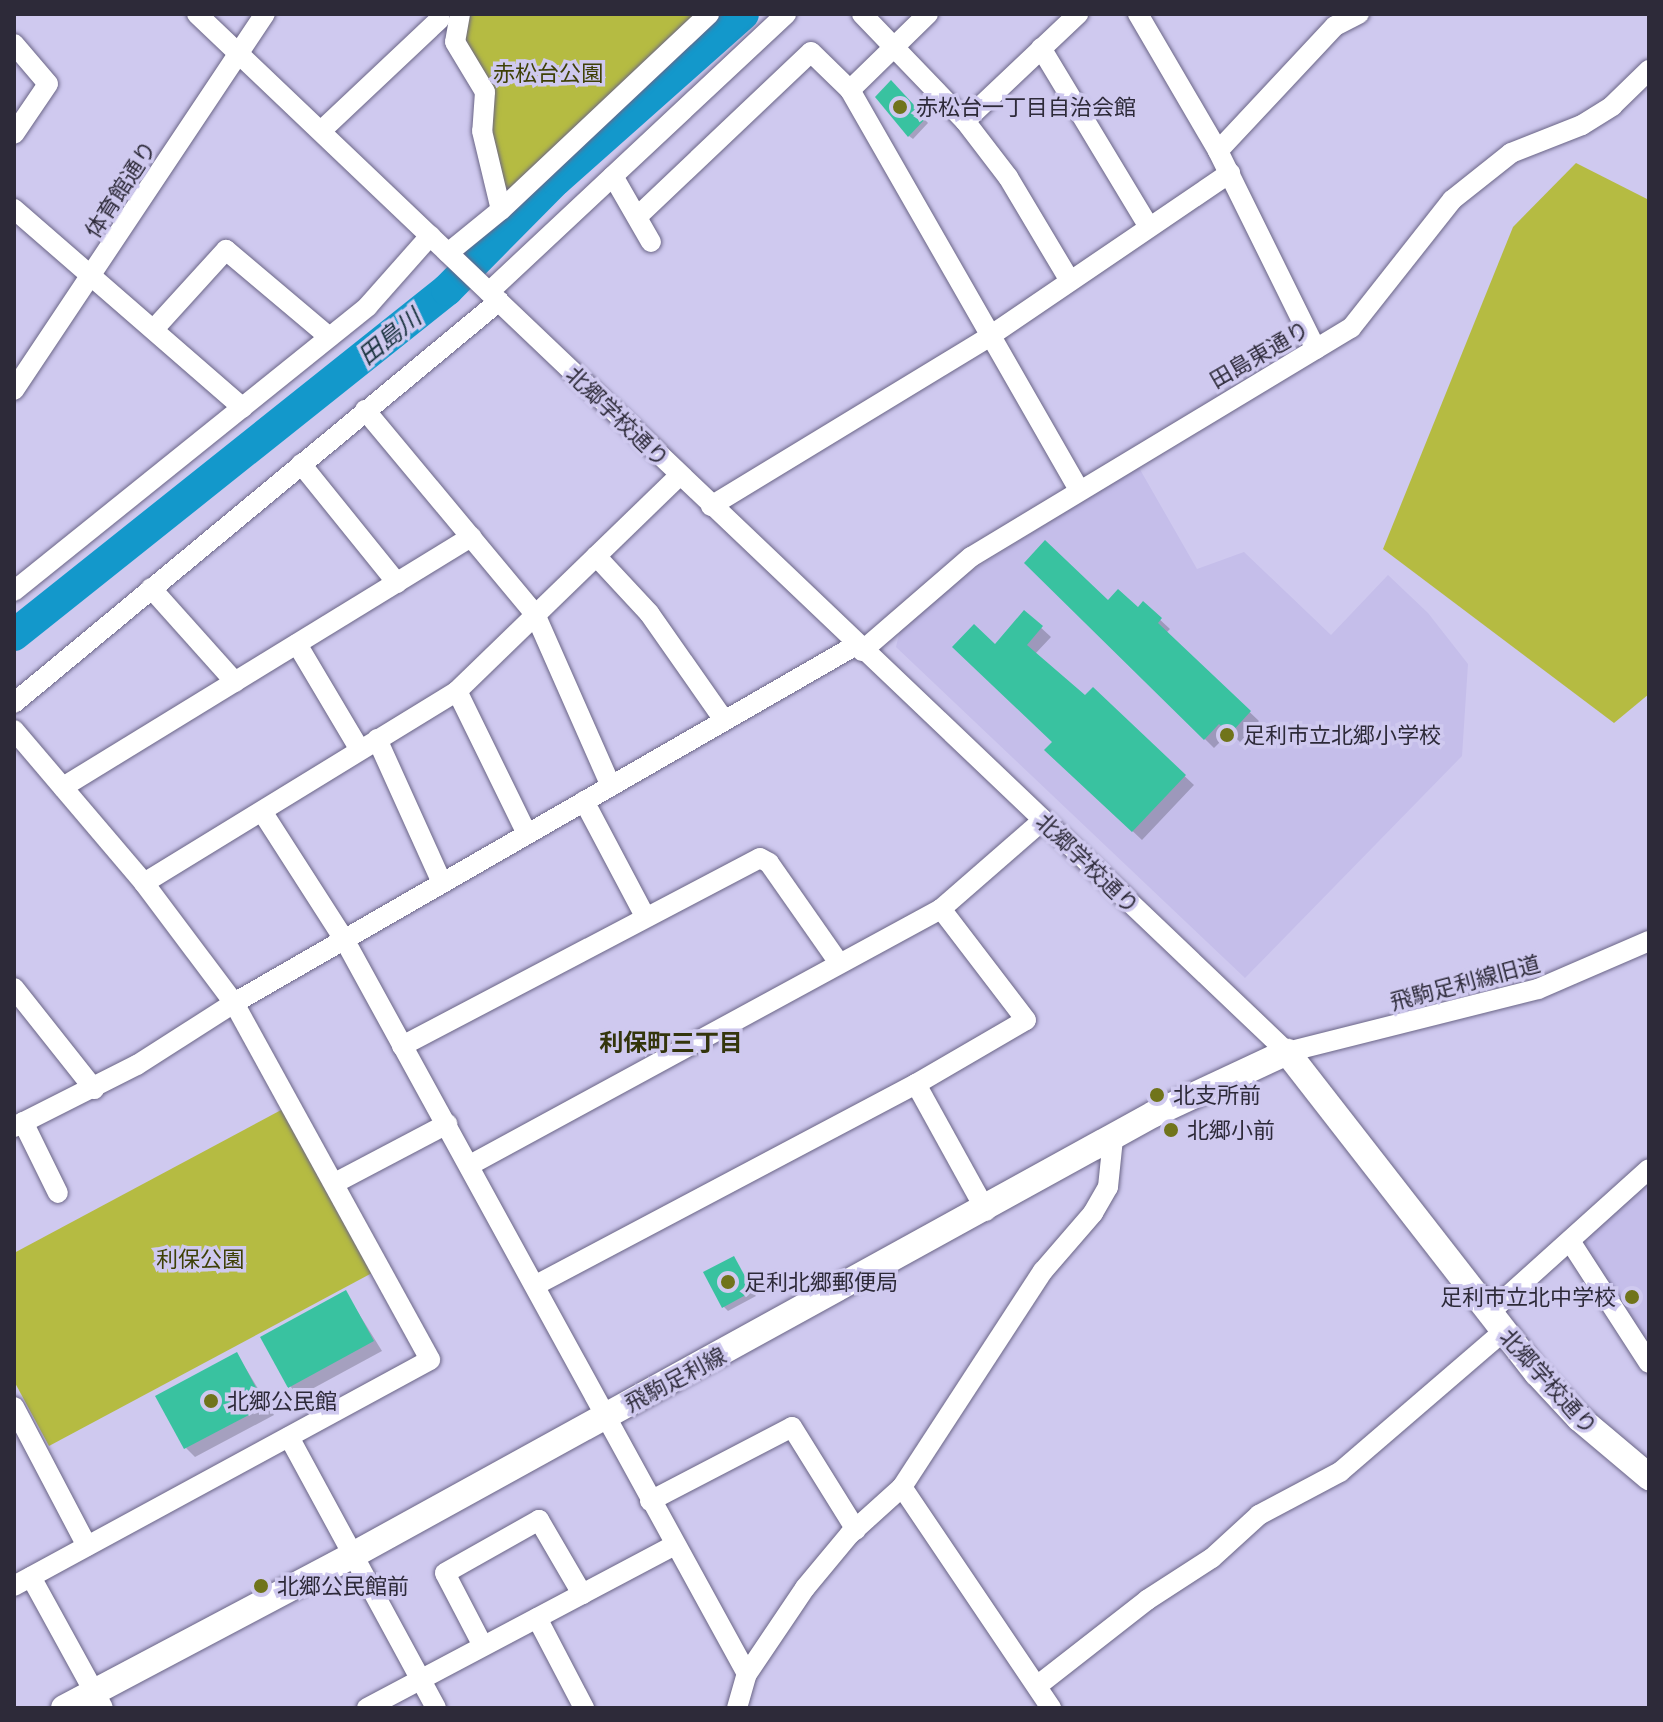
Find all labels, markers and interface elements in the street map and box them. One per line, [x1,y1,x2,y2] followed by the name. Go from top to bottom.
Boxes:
[493,60,603,86] park label: 赤松台公園
[916,94,1136,120] place label: 赤松台一丁目自治会館
[891,98,909,116] marker: 赤松台一丁目自治会館
[79,136,161,242] street label: 体育館通り
[352,302,426,370] water label: 田島川
[1205,315,1313,393] street label: 田島東通り
[561,361,675,471] street label: 北郷学校通り
[1243,722,1441,748] place label: 足利市立北郷小学校
[1218,726,1236,744] marker: 足利市立北郷小学校
[1031,808,1145,918] street label: 北郷学校通り
[1387,949,1543,1015] street label: 飛駒足利線旧道
[599,1028,743,1056] district label: 利保町三丁目
[1173,1082,1261,1108] place label: 北支所前
[1148,1086,1166,1104] marker: 北支所前
[1187,1117,1275,1143] place label: 北郷小前
[1162,1121,1180,1139] marker: 北郷小前
[156,1246,244,1272] park label: 利保公園
[744,1269,898,1295] place label: 足利北郷郵便局
[719,1273,737,1291] marker: 足利北郷郵便局
[1440,1284,1616,1310] place label: 足利市立北中学校
[1623,1288,1641,1306] marker: 足利市立北中学校
[1495,1323,1603,1439] street label: 北郷学校通り
[620,1342,730,1416] street label: 飛駒足利線
[227,1388,337,1414] place label: 北郷公民館
[202,1392,220,1410] marker: 北郷公民館
[277,1573,409,1599] place label: 北郷公民館前
[252,1577,270,1595] marker: 北郷公民館前

